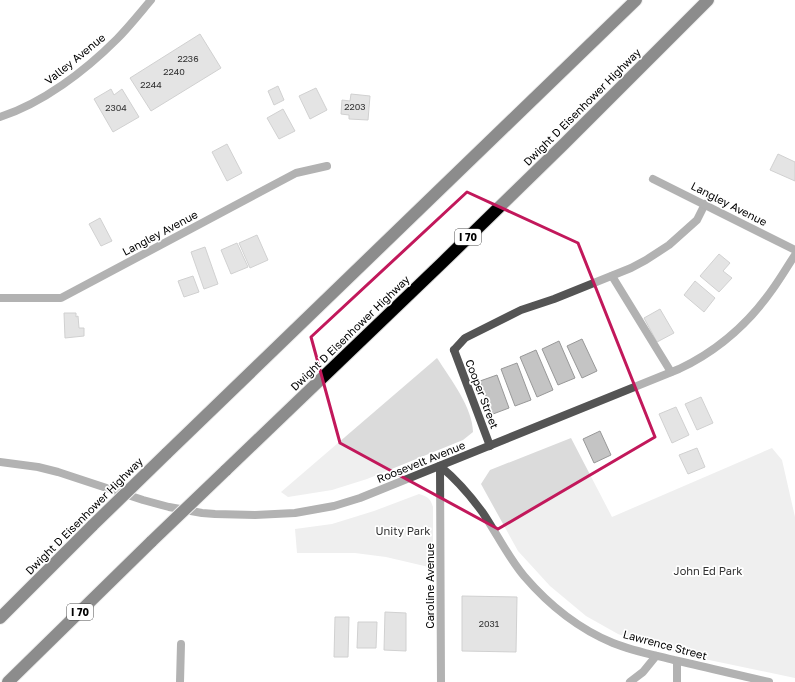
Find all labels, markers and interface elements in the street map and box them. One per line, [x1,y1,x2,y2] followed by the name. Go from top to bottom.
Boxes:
[42,30,107,87] street label: Valley Avenue
[520,45,643,168] street label: Dwight D Eisenhower Highway
[177,53,199,64] house number: 2236
[163,66,185,77] house number: 2240
[140,79,162,90] house number: 2244
[344,101,366,112] house number: 2203
[105,102,127,113] house number: 2304
[689,179,769,228] street label: Langley Avenue
[120,207,200,258] street label: Langley Avenue
[455,229,481,245] road number: I 70
[287,272,412,393] street label: Dwight D Eisenhower Highway
[463,357,502,430] street label: Cooper Street
[375,438,467,485] street label: Roosevelt Avenue
[22,454,145,577] street label: Dwight D Eisenhower Highway
[375,524,431,537] park label: Unity Park
[423,543,436,629] street label: Caroline Avenue
[674,564,742,577] park label: John Ed Park
[67,604,93,620] road number: I 70
[479,618,500,629] house number: 2031
[622,627,709,662] street label: Lawrence Street

